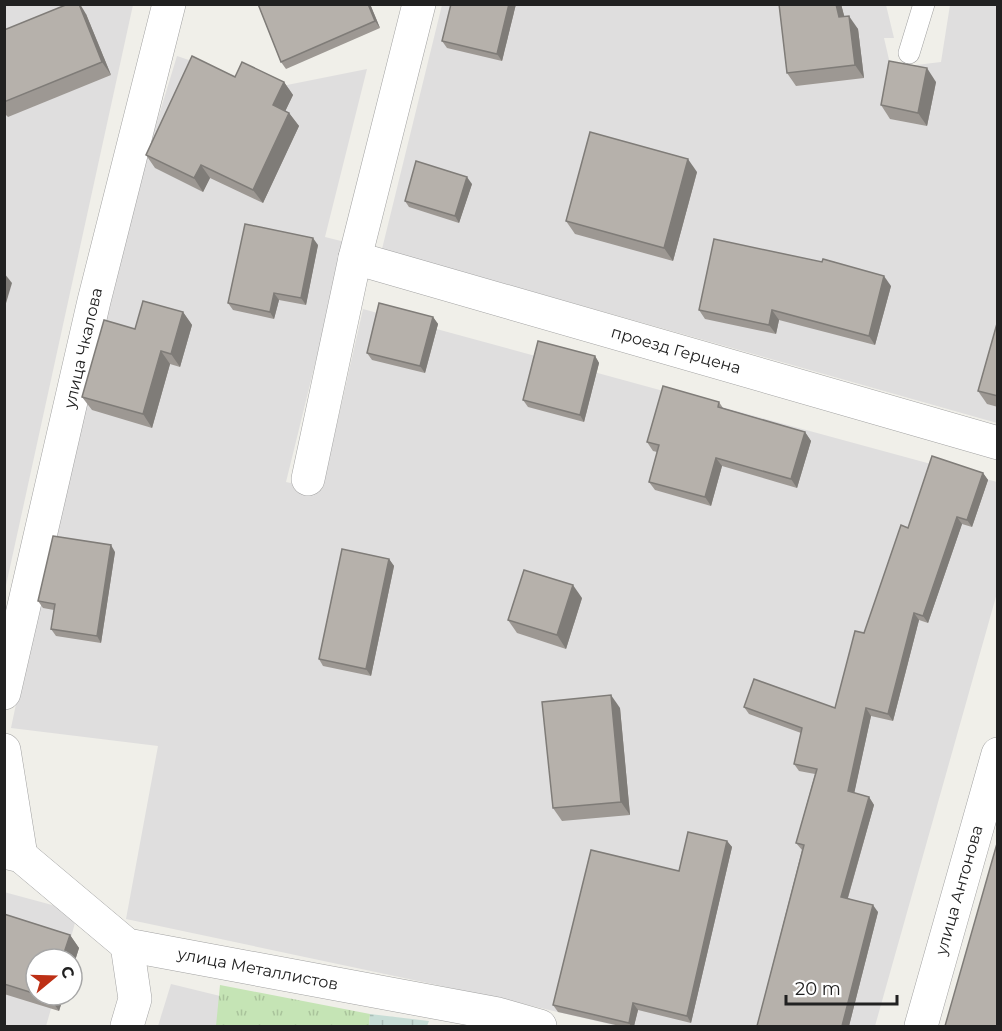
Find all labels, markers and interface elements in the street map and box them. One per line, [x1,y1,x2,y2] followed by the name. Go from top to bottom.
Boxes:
[60,286,106,411] street label: улица Чкалова
[609,322,743,378] street label: проезд Герцена
[931,823,987,958] street label: улица Антонова
[175,944,340,994] street label: улица Металлистов
[24,947,84,1007] north arrow
[57,964,79,981] text: С
[786,968,897,1006] scale bar
[795,978,841,1000] text: 20 m

